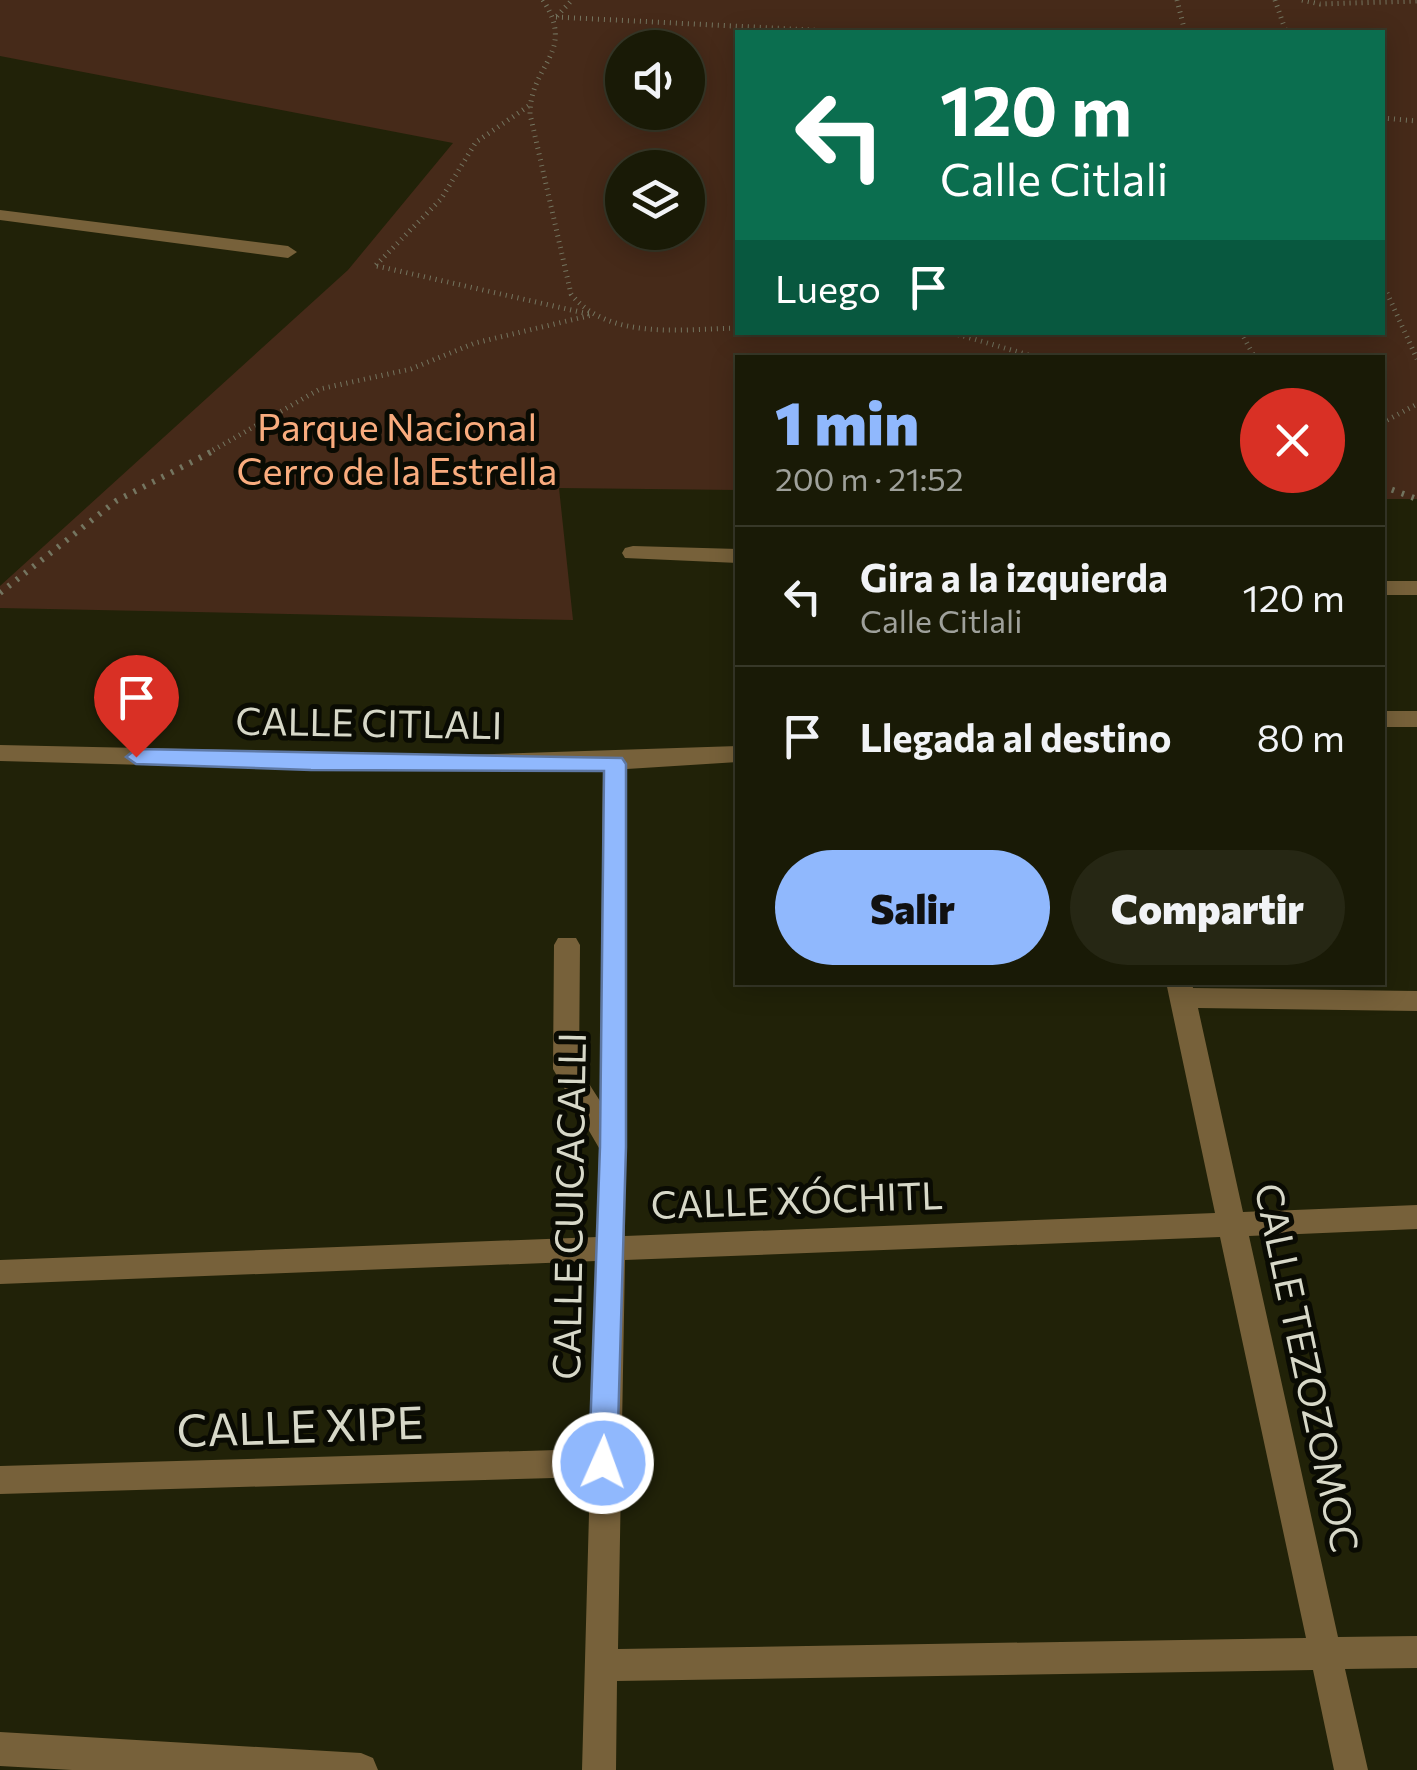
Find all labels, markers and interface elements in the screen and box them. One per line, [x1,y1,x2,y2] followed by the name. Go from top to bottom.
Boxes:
[605,30,705,250] map controls
[605,30,705,130] button: sound
[940,65,1132,150] text: 120 m
[775,70,905,200] icon: left
[605,150,705,250] button: layers
[940,150,1168,205] text: Calle Citlali
[901,260,956,315] icon: arrive
[775,264,881,311] text: Luego
[775,384,919,457] text: 1 min
[1240,388,1345,493] button: close
[237,402,557,493] park label: Parque Nacional Cerro de la Estrella
[775,458,963,498] text: 200 m · 21:52
[860,553,1168,600] text: Gira a la izquierda
[775,569,830,624] icon: left
[1243,573,1345,620] text: 120 m
[860,600,1022,640] text: Calle Citlali
[94,655,179,758] pin
[109,670,164,725] icon: arrive
[235,696,503,747] street label: CALLE CITLALI
[775,709,830,764] icon: arrive
[860,713,1171,760] text: Llegada al destino
[1257,713,1345,760] text: 80 m
[775,850,1050,965] button: Salir
[1070,850,1345,965] button: Compartir
[541,1032,594,1380] street label: CALLE CUICACALLI
[650,1170,944,1227] street label: CALLE XÓCHITL
[1246,1179,1371,1556] street label: CALLE TEZOZOMOC
[176,1393,424,1456] street label: CALLE XIPE
[551,1411,655,1515] position arrow

